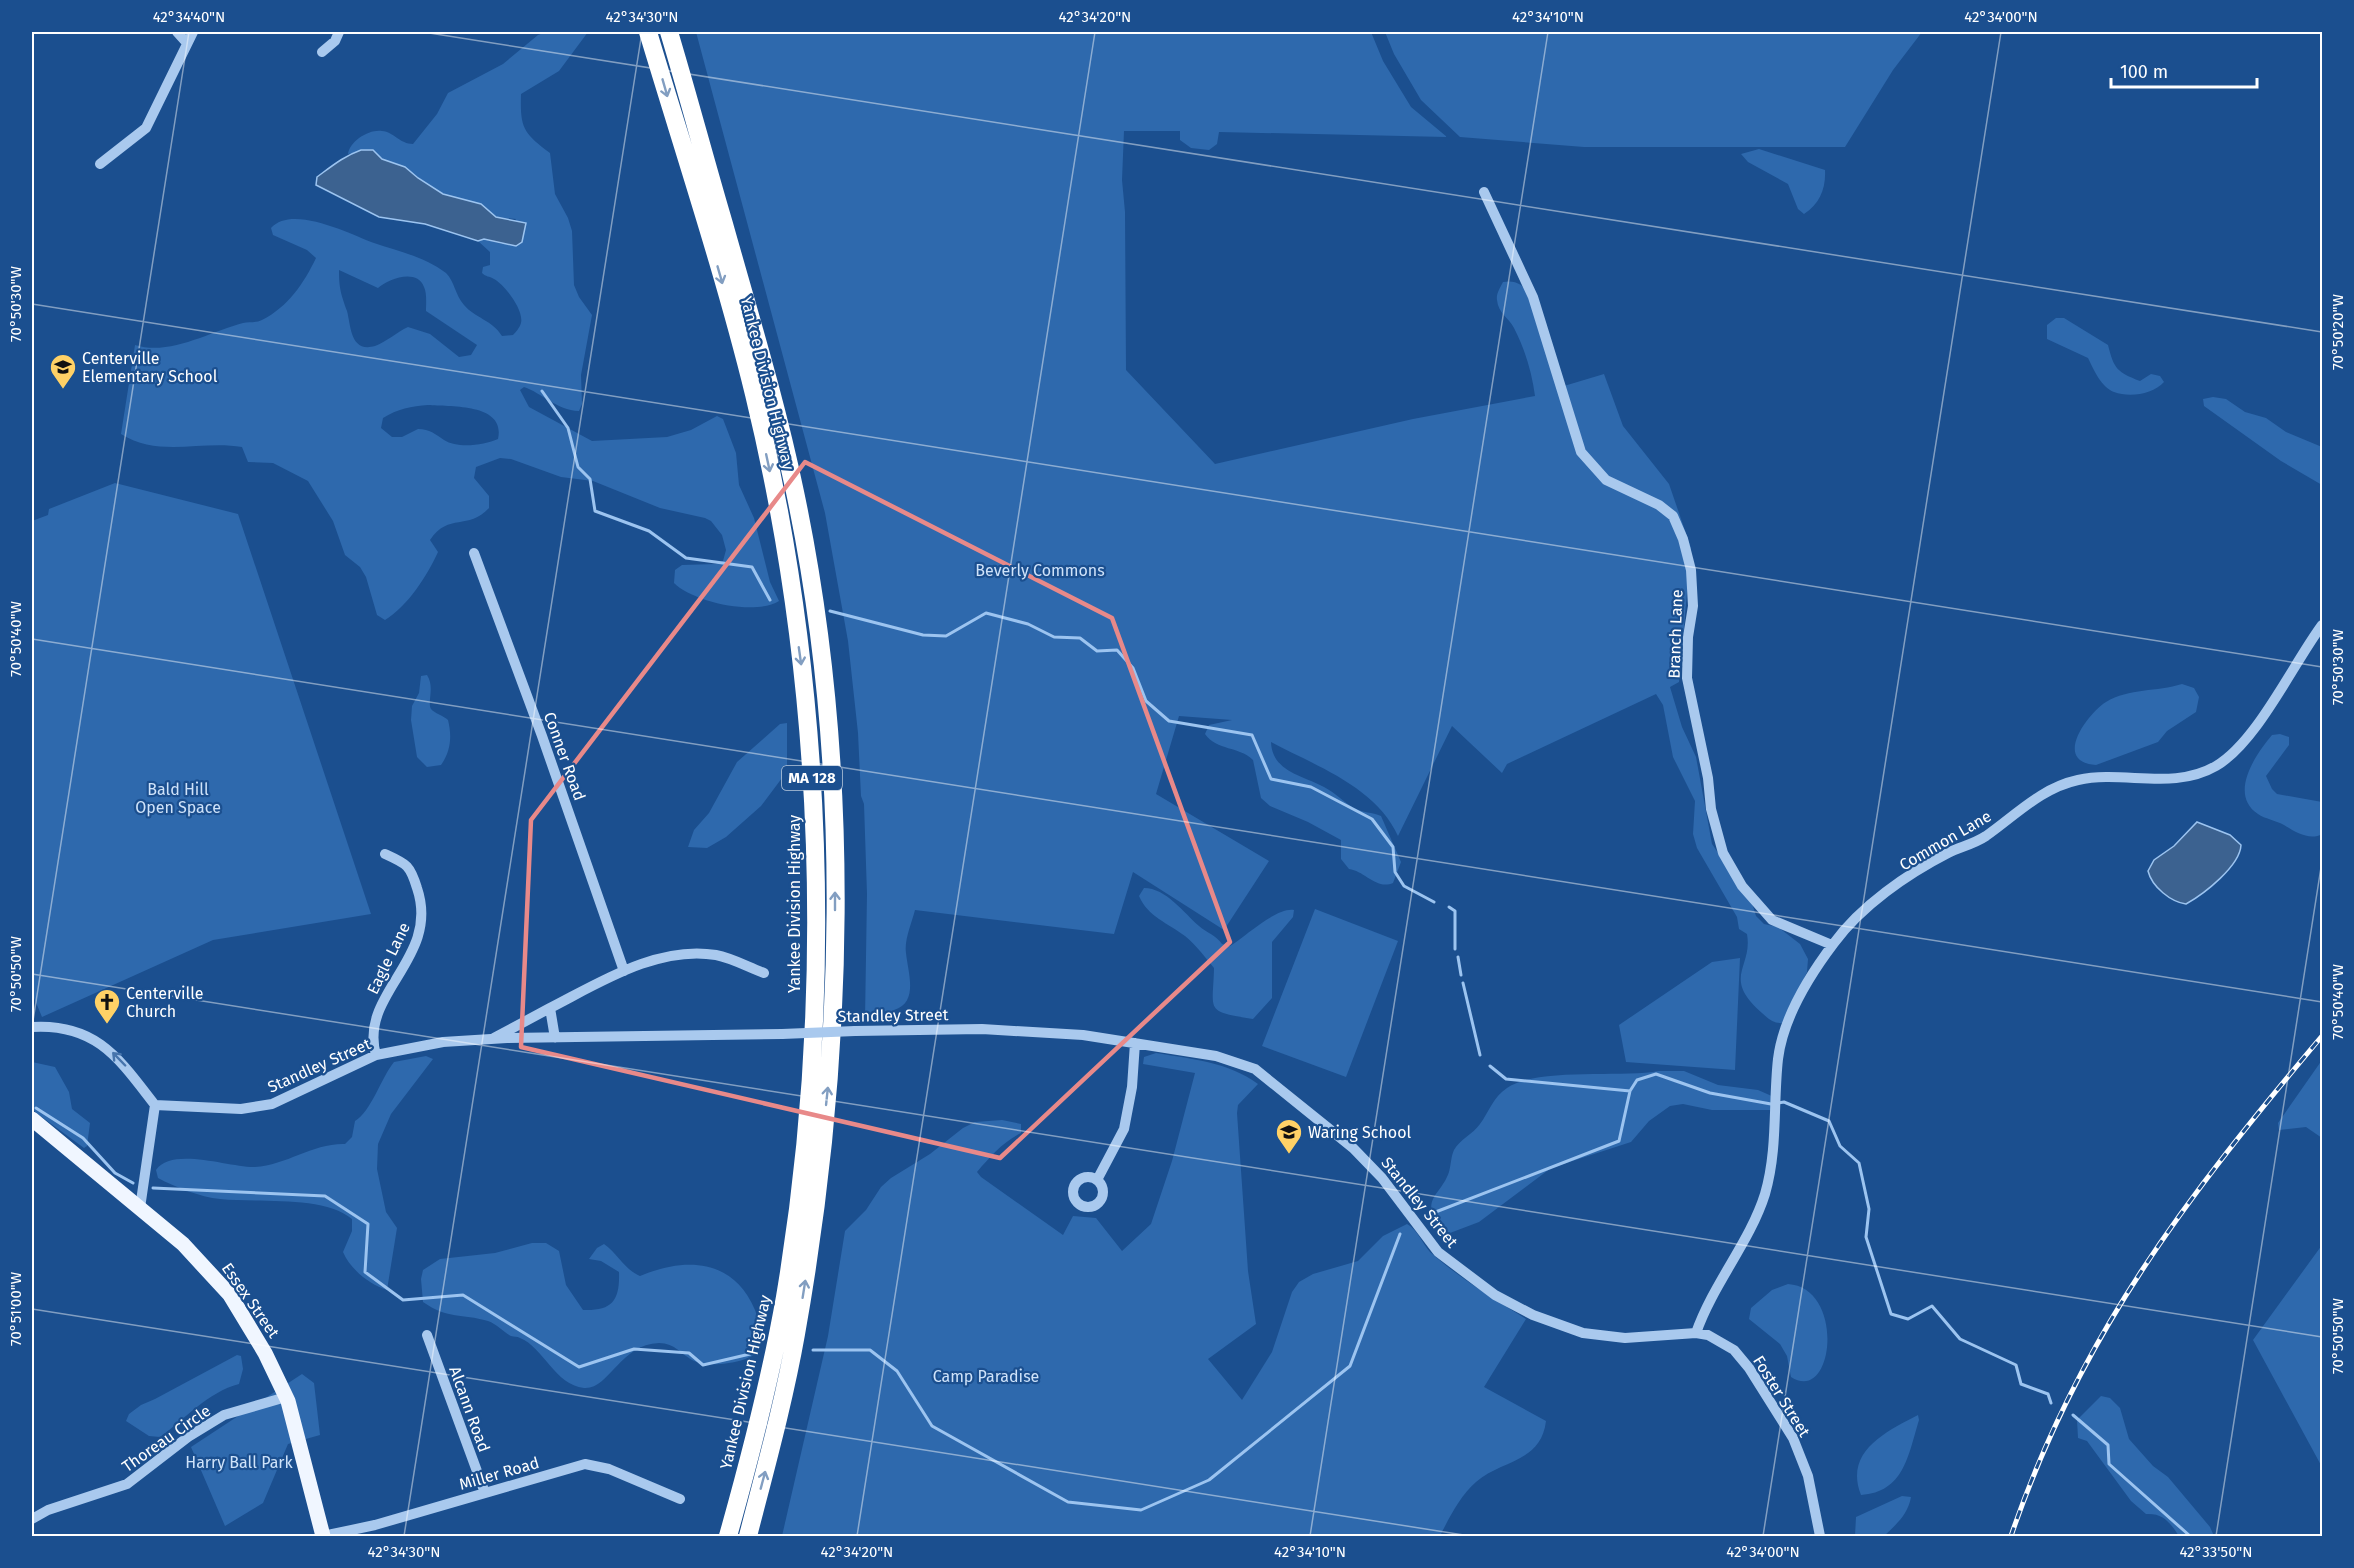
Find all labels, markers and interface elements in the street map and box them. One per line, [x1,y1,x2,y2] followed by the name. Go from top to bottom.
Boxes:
[153,8,225,26] text: 42°34'40"N
[606,8,678,26] text: 42°34'30"N
[1059,8,1131,26] text: 42°34'20"N
[1512,8,1584,26] text: 42°34'10"N
[1964,8,2038,26] text: 42°34'00"N
[2111,51,2256,89] scale bar
[2120,61,2168,83] text: 100 m
[660,78,671,97] one-way arrow
[7,265,25,342] text: 70°50'30"W
[715,265,727,284] one-way arrow
[737,294,798,472] street label: Yankee Division Highway
[2329,294,2347,370] text: 70°50'20"W
[82,349,218,386] place label: Centerville Elementary School
[48,352,78,390] school or university icon: Centerville Elementary School
[763,453,774,473] one-way arrow
[975,561,1105,580] park label: Beverly Commons
[1664,589,1687,679] street label: Branch Lane
[7,601,25,677] text: 70°50'40"W
[2329,628,2347,705] text: 70°50'30"W
[795,645,806,665] one-way arrow
[540,709,589,803] street label: Conner Road
[782,766,842,790] road number: MA 128
[135,780,221,817] park label: Bald Hill Open Space
[1896,806,1995,874] street label: Common Lane
[785,815,804,993] street label: Yankee Division Highway
[829,892,841,912] one-way arrow
[363,919,414,997] street label: Eagle Lane
[7,935,25,1012] text: 70°50'50"W
[2329,964,2347,1040] text: 70°50'40"W
[126,984,204,1021] place label: Centerville Church
[92,987,122,1025] church icon: Centerville Church
[837,1005,949,1026] street label: Standley Street
[265,1034,374,1097] street label: Standley Street
[112,1052,127,1067] one-way arrow
[822,1086,833,1106] one-way arrow
[1274,1117,1304,1155] school or university icon: Waring School
[1308,1123,1411,1142] place label: Waring School
[1377,1153,1462,1252] street label: Standley Street
[218,1259,284,1342] street label: Essex Street
[7,1271,25,1346] text: 70°51'00"W
[798,1280,809,1300] one-way arrow
[716,1293,775,1471] street label: Yankee Division Highway
[2329,1297,2347,1374] text: 70°50'50"W
[1749,1352,1814,1441] street label: Foster Street
[445,1364,494,1455] street label: Alcann Road
[933,1367,1039,1386] park label: Camp Paradise
[118,1401,214,1476] street label: Thoreau Circle
[185,1453,294,1472] park label: Harry Ball Park
[457,1453,541,1494] street label: Miller Road
[757,1471,769,1490] one-way arrow
[368,1543,440,1561] text: 42°34'30"N
[821,1543,893,1561] text: 42°34'20"N
[1274,1543,1346,1561] text: 42°34'10"N
[1726,1543,1800,1561] text: 42°34'00"N
[2179,1543,2253,1561] text: 42°33'50"N

